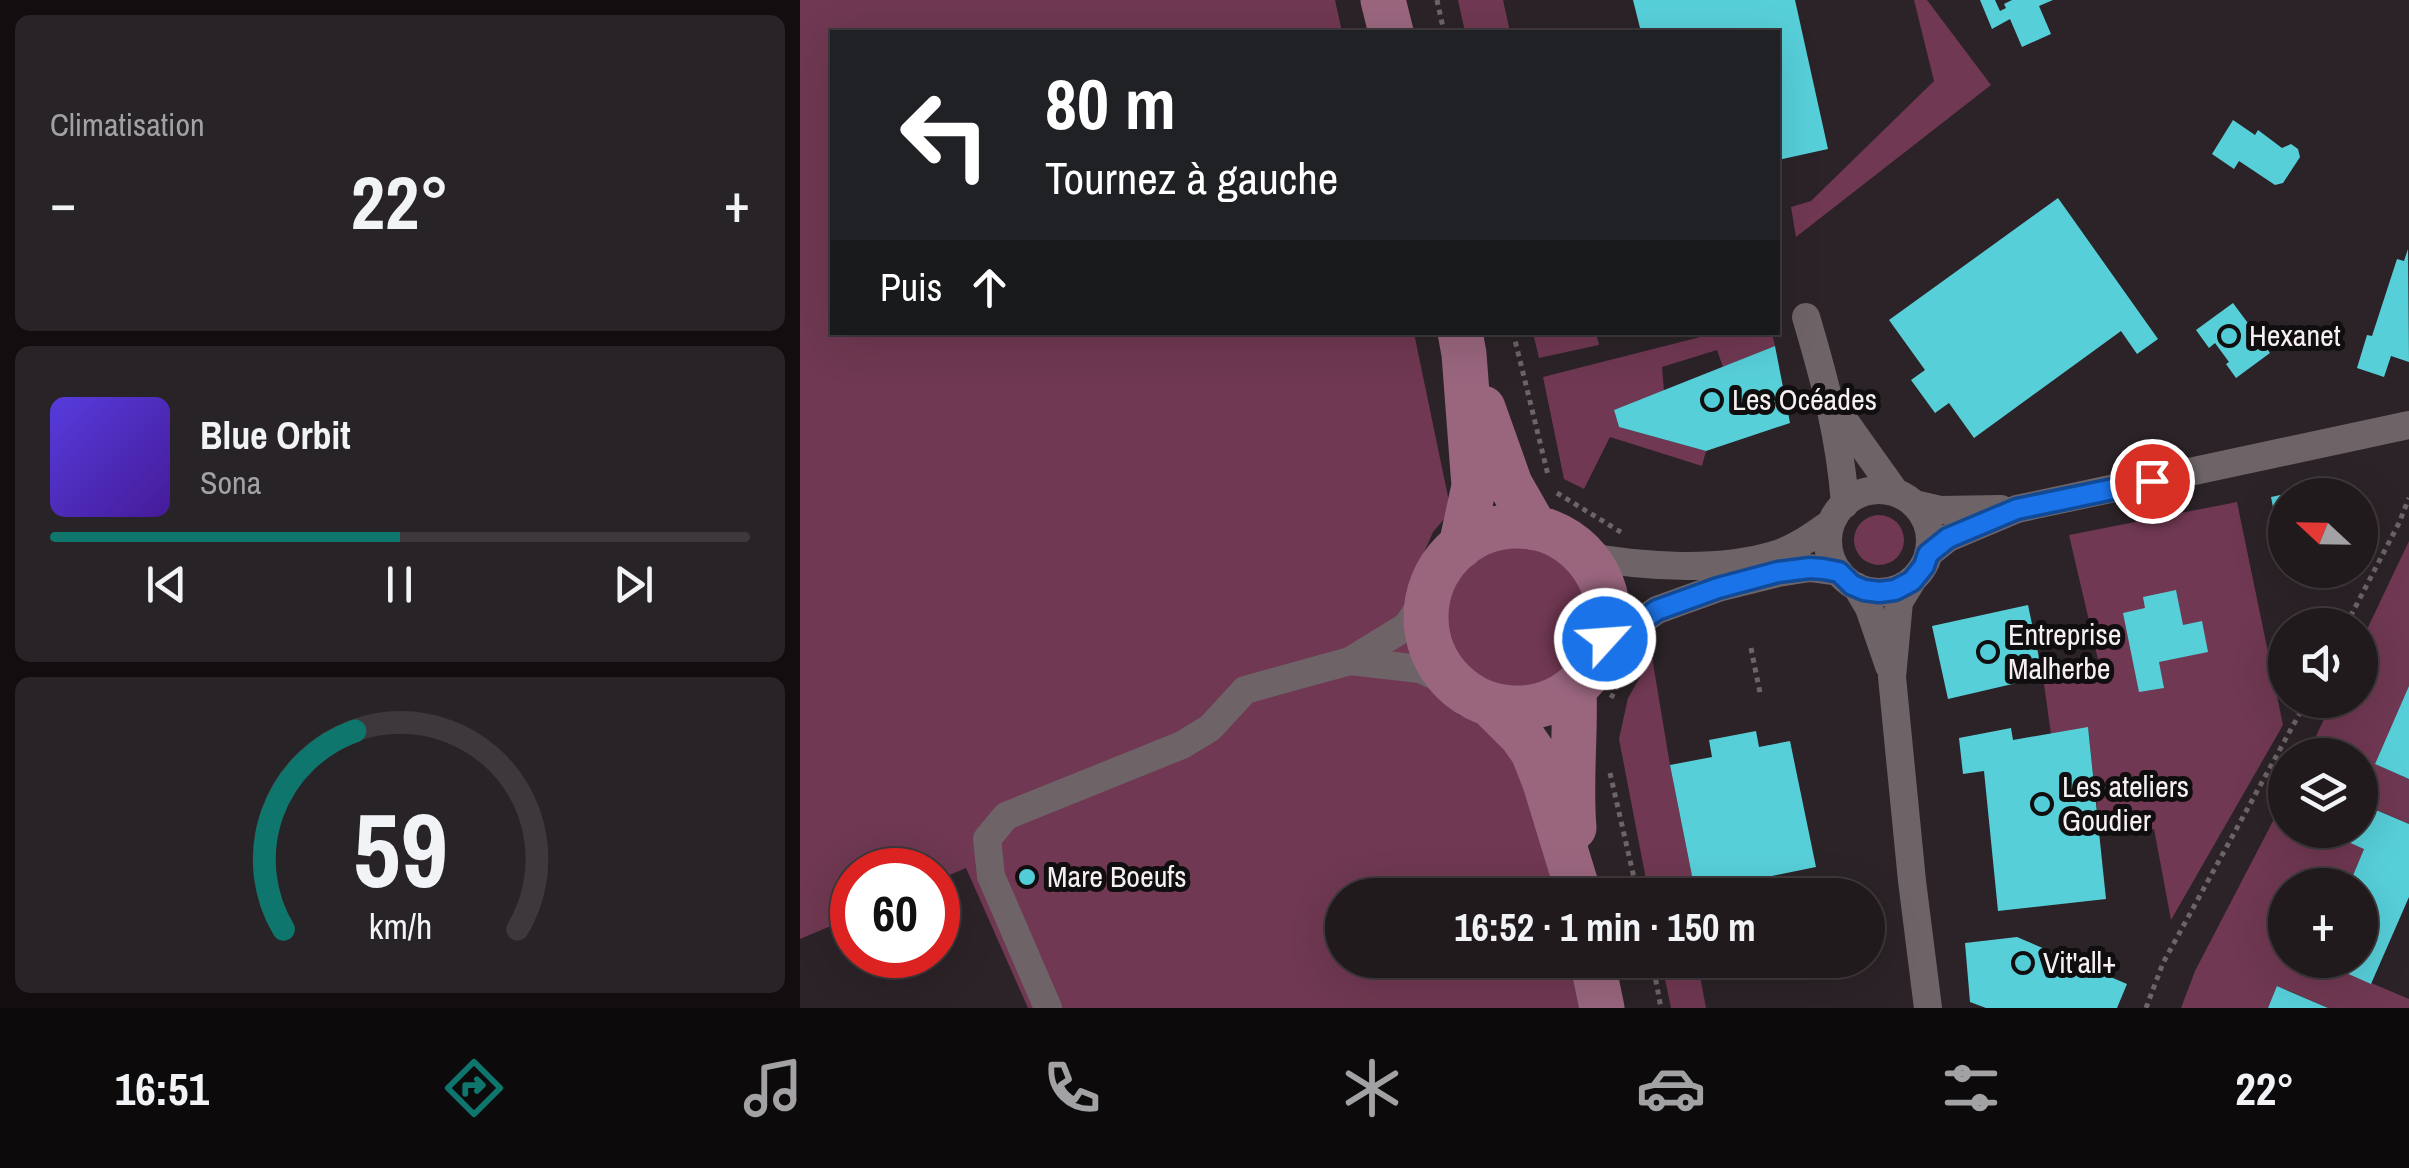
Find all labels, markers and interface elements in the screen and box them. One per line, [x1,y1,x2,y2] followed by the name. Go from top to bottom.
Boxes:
[1045,57,1176,151] text: 80 m
[880,70,1010,200] icon: left
[50,103,205,146] text: Climatisation
[1045,147,1338,208] text: Tournez à gauche
[351,151,449,252] text: 22°
[50,165,76,239] text: −
[724,165,750,239] text: +
[962,260,1017,315] icon: ahead
[880,262,942,313] text: Puis
[2249,315,2341,355] place label: Hexanet
[2218,325,2240,347] marker: Hexanet
[1732,379,1877,419] place label: Les Océades
[1701,389,1723,411] marker: Les Océades
[200,410,351,461] text: Blue Orbit
[2110,439,2195,524] pin
[2125,454,2180,509] icon: arrive
[200,461,261,504] text: Sona
[2268,478,2378,588] north arrow
[2268,478,2378,978] map controls
[139,557,194,612] icon: previous
[372,557,427,612] icon: pause
[606,557,661,612] icon: next
[1553,587,1657,691] position arrow
[2268,608,2378,718] button: sound
[2008,614,2122,688] place label: Entreprise Malherbe
[1977,641,1999,663] marker: Entreprise Malherbe
[2268,738,2378,848] button: layers
[2062,766,2189,840] place label: Les ateliers Goudier
[353,779,447,919] text: 59
[2031,793,2053,815] marker: Les ateliers Goudier
[830,848,960,978] speed limit sign: 60
[1047,856,1186,896] place label: Mare Boeufs
[1016,866,1038,888] marker: Mare Boeufs
[2268,868,2378,978] button: +
[368,902,432,950] text: km/h
[1454,902,1756,953] text: 16:52 · 1 min · 150 m
[2043,942,2116,982] place label: Vit'all+
[2012,952,2034,974] marker: Vit'all+
[439,1053,509,1123] icon: directions
[738,1053,808,1123] icon: music
[1037,1053,1107,1123] icon: phone
[1337,1053,1407,1123] icon: climate
[1636,1053,1706,1123] icon: car
[1936,1053,2006,1123] icon: filters
[115,1058,209,1119] text: 16:51
[2235,1058,2294,1119] text: 22°

